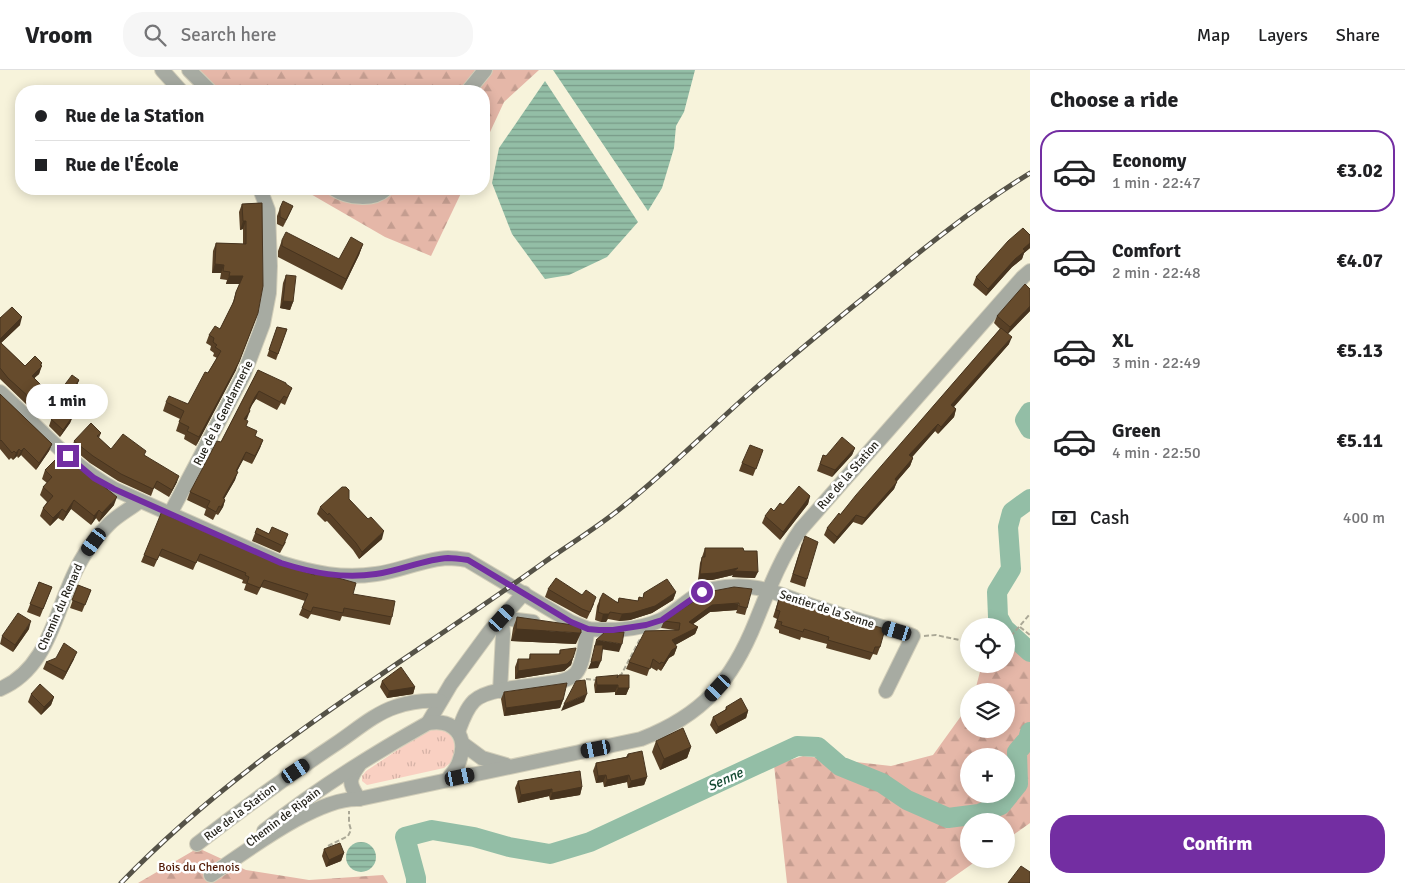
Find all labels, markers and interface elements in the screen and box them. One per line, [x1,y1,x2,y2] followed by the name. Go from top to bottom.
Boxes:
[123,12,473,57] search box
[25,20,93,50] text: Vroom
[141,21,169,49] icon: search
[181,23,276,47] text: Search here
[1197,24,1230,46] text: Map
[1258,24,1308,46] text: Layers
[1336,24,1380,46] text: Share
[1050,86,1178,113] text: Choose a ride
[65,104,205,128] text: Rue de la Station
[1052,149,1097,194] icon: car
[1112,149,1186,173] text: Economy
[65,153,179,177] text: Rue de l'École
[1337,159,1383,183] text: €3.02
[1112,173,1201,193] text: 1 min · 22:47
[1052,239,1097,284] icon: car
[1112,239,1181,263] text: Comfort
[1337,249,1383,273] text: €4.07
[1112,263,1201,283] text: 2 min · 22:48
[1052,329,1097,374] icon: car
[1112,329,1134,353] text: XL
[1337,339,1383,363] text: €5.13
[1112,353,1201,373] text: 3 min · 22:49
[190,358,256,468] street label: Rue de la Gendarmerie
[27,384,109,418] callout: 1 min
[48,391,86,411] text: 1 min
[1052,419,1097,464] icon: car
[1112,419,1161,443] text: Green
[1337,429,1383,453] text: €5.11
[814,438,882,513] street label: Rue de la Station
[1112,443,1201,463] text: 4 min · 22:50
[57,445,79,467] route end
[1050,504,1078,532] icon: cash
[1090,506,1130,530] text: Cash
[1343,508,1385,528] text: 400 m
[79,525,108,559] car
[35,561,86,653] street label: Chemin du Renard
[691,581,713,603] route start
[778,587,876,632] street label: Sentier de la Senne
[486,602,517,634] car
[960,618,1015,868] map controls
[960,618,1015,673] button: locate
[880,619,913,643] car
[702,672,733,704] car
[960,683,1015,738] button: layers
[579,739,612,759] car
[960,748,1015,803] button: +
[279,756,312,786] car
[705,764,746,795] water label: Senne
[443,767,476,787] car
[201,780,279,844] street label: Rue de la Station
[243,784,324,850] street label: Chemin de Ripain
[960,813,1015,868] button: −
[1050,815,1385,873] button: Confirm
[158,860,240,875] park label: Bois du Chenois

